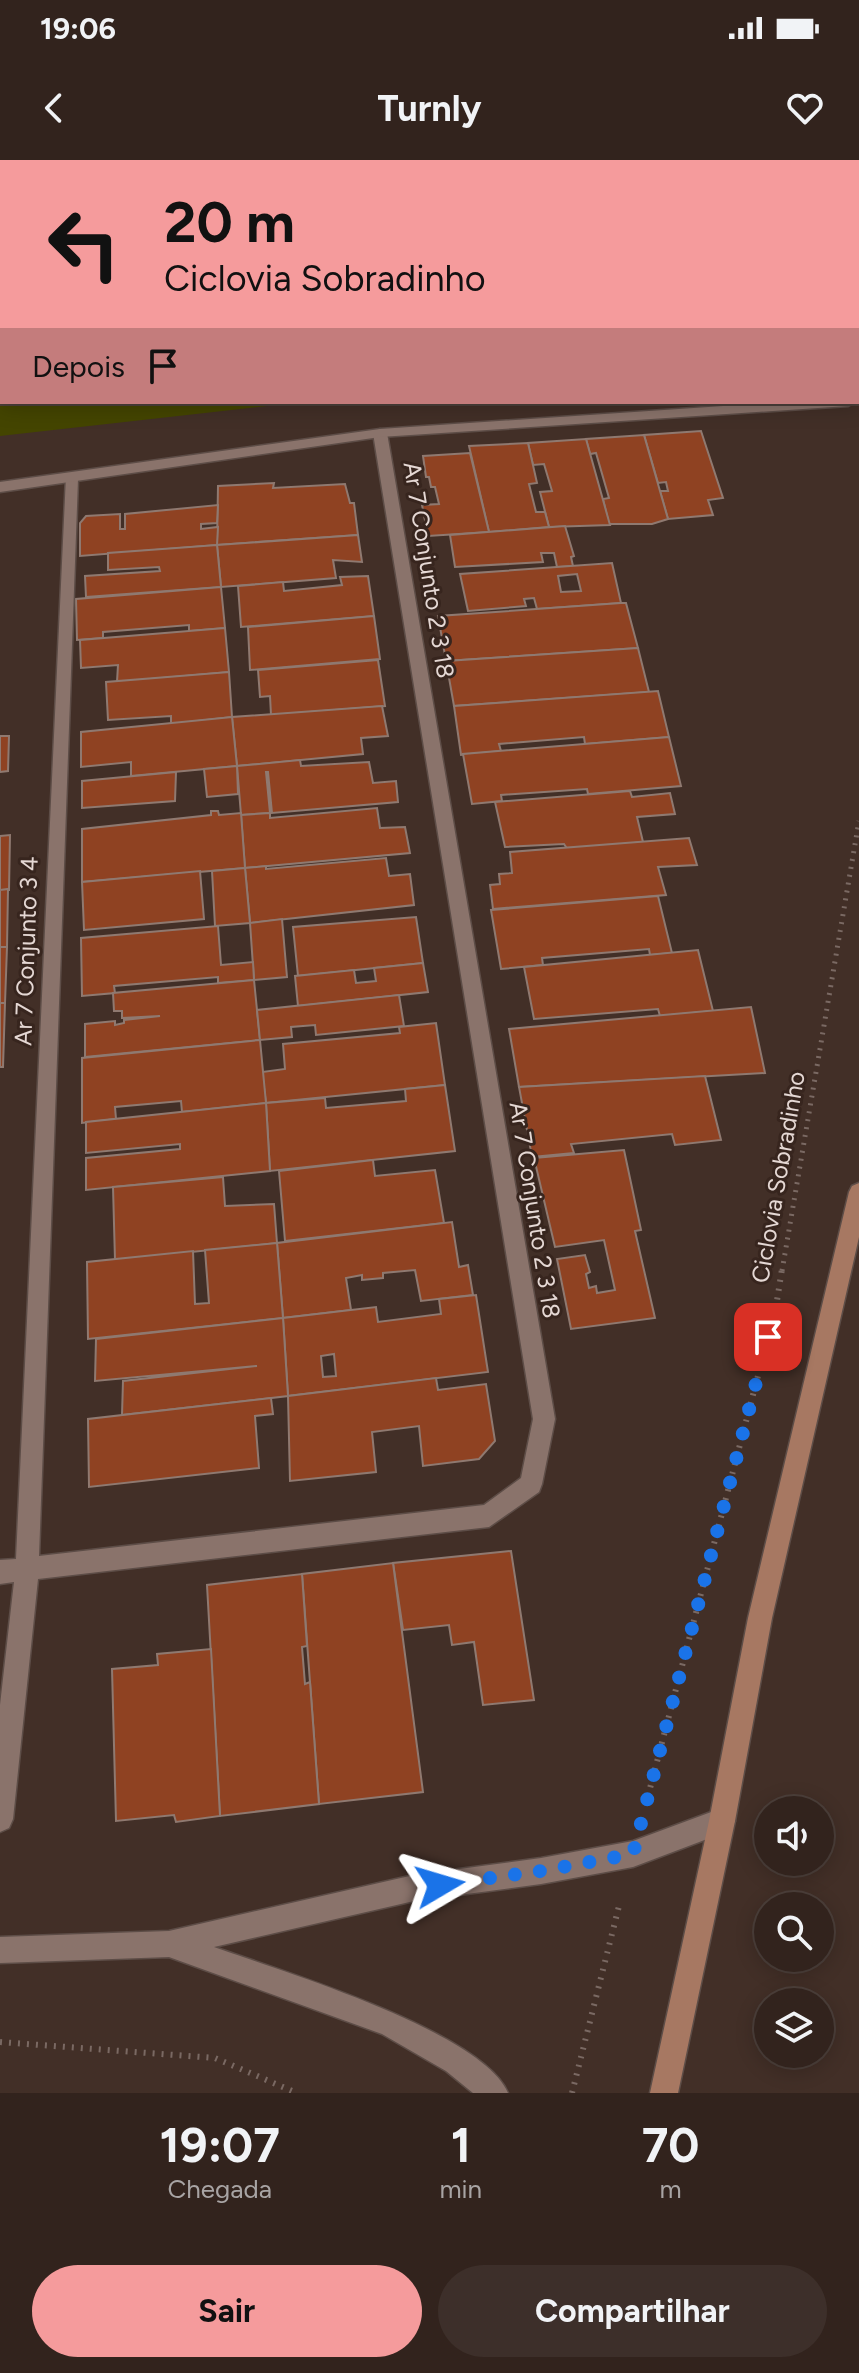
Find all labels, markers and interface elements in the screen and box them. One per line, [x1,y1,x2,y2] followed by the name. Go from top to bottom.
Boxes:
[40,10,116,47] text: 19:06
[32,86,76,130] icon: back
[783,86,827,130] icon: heart
[378,87,481,130] text: Turnly
[164,189,295,256] text: 20 m
[32,192,136,296] icon: left
[164,257,486,300] text: Ciclovia Sobradinho
[141,344,185,388] icon: arrive
[32,348,125,385] text: Depois
[398,460,460,680] street label: Ar 7 Conjunto 2 3 18
[8,856,44,1046] street label: Ar 7 Conjunto 3 4
[745,1069,811,1285] street label: Ciclovia Sobradinho
[504,1100,566,1320] street label: Ar 7 Conjunto 2 3 18
[734,1303,802,1371] pin
[746,1315,790,1359] icon: arrive
[754,1796,834,2068] map controls
[754,1796,834,1876] button: sound
[398,1843,482,1927] position arrow
[754,1892,834,1972] button: search
[754,1988,834,2068] button: layers
[160,2116,280,2174] text: 19:07
[451,2116,471,2174] text: 1
[642,2116,699,2174] text: 70
[167,2173,272,2205] text: Chegada
[439,2173,482,2205] text: min
[659,2173,682,2205] text: m
[32,2265,422,2357] button: Sair
[438,2265,827,2357] button: Compartilhar

